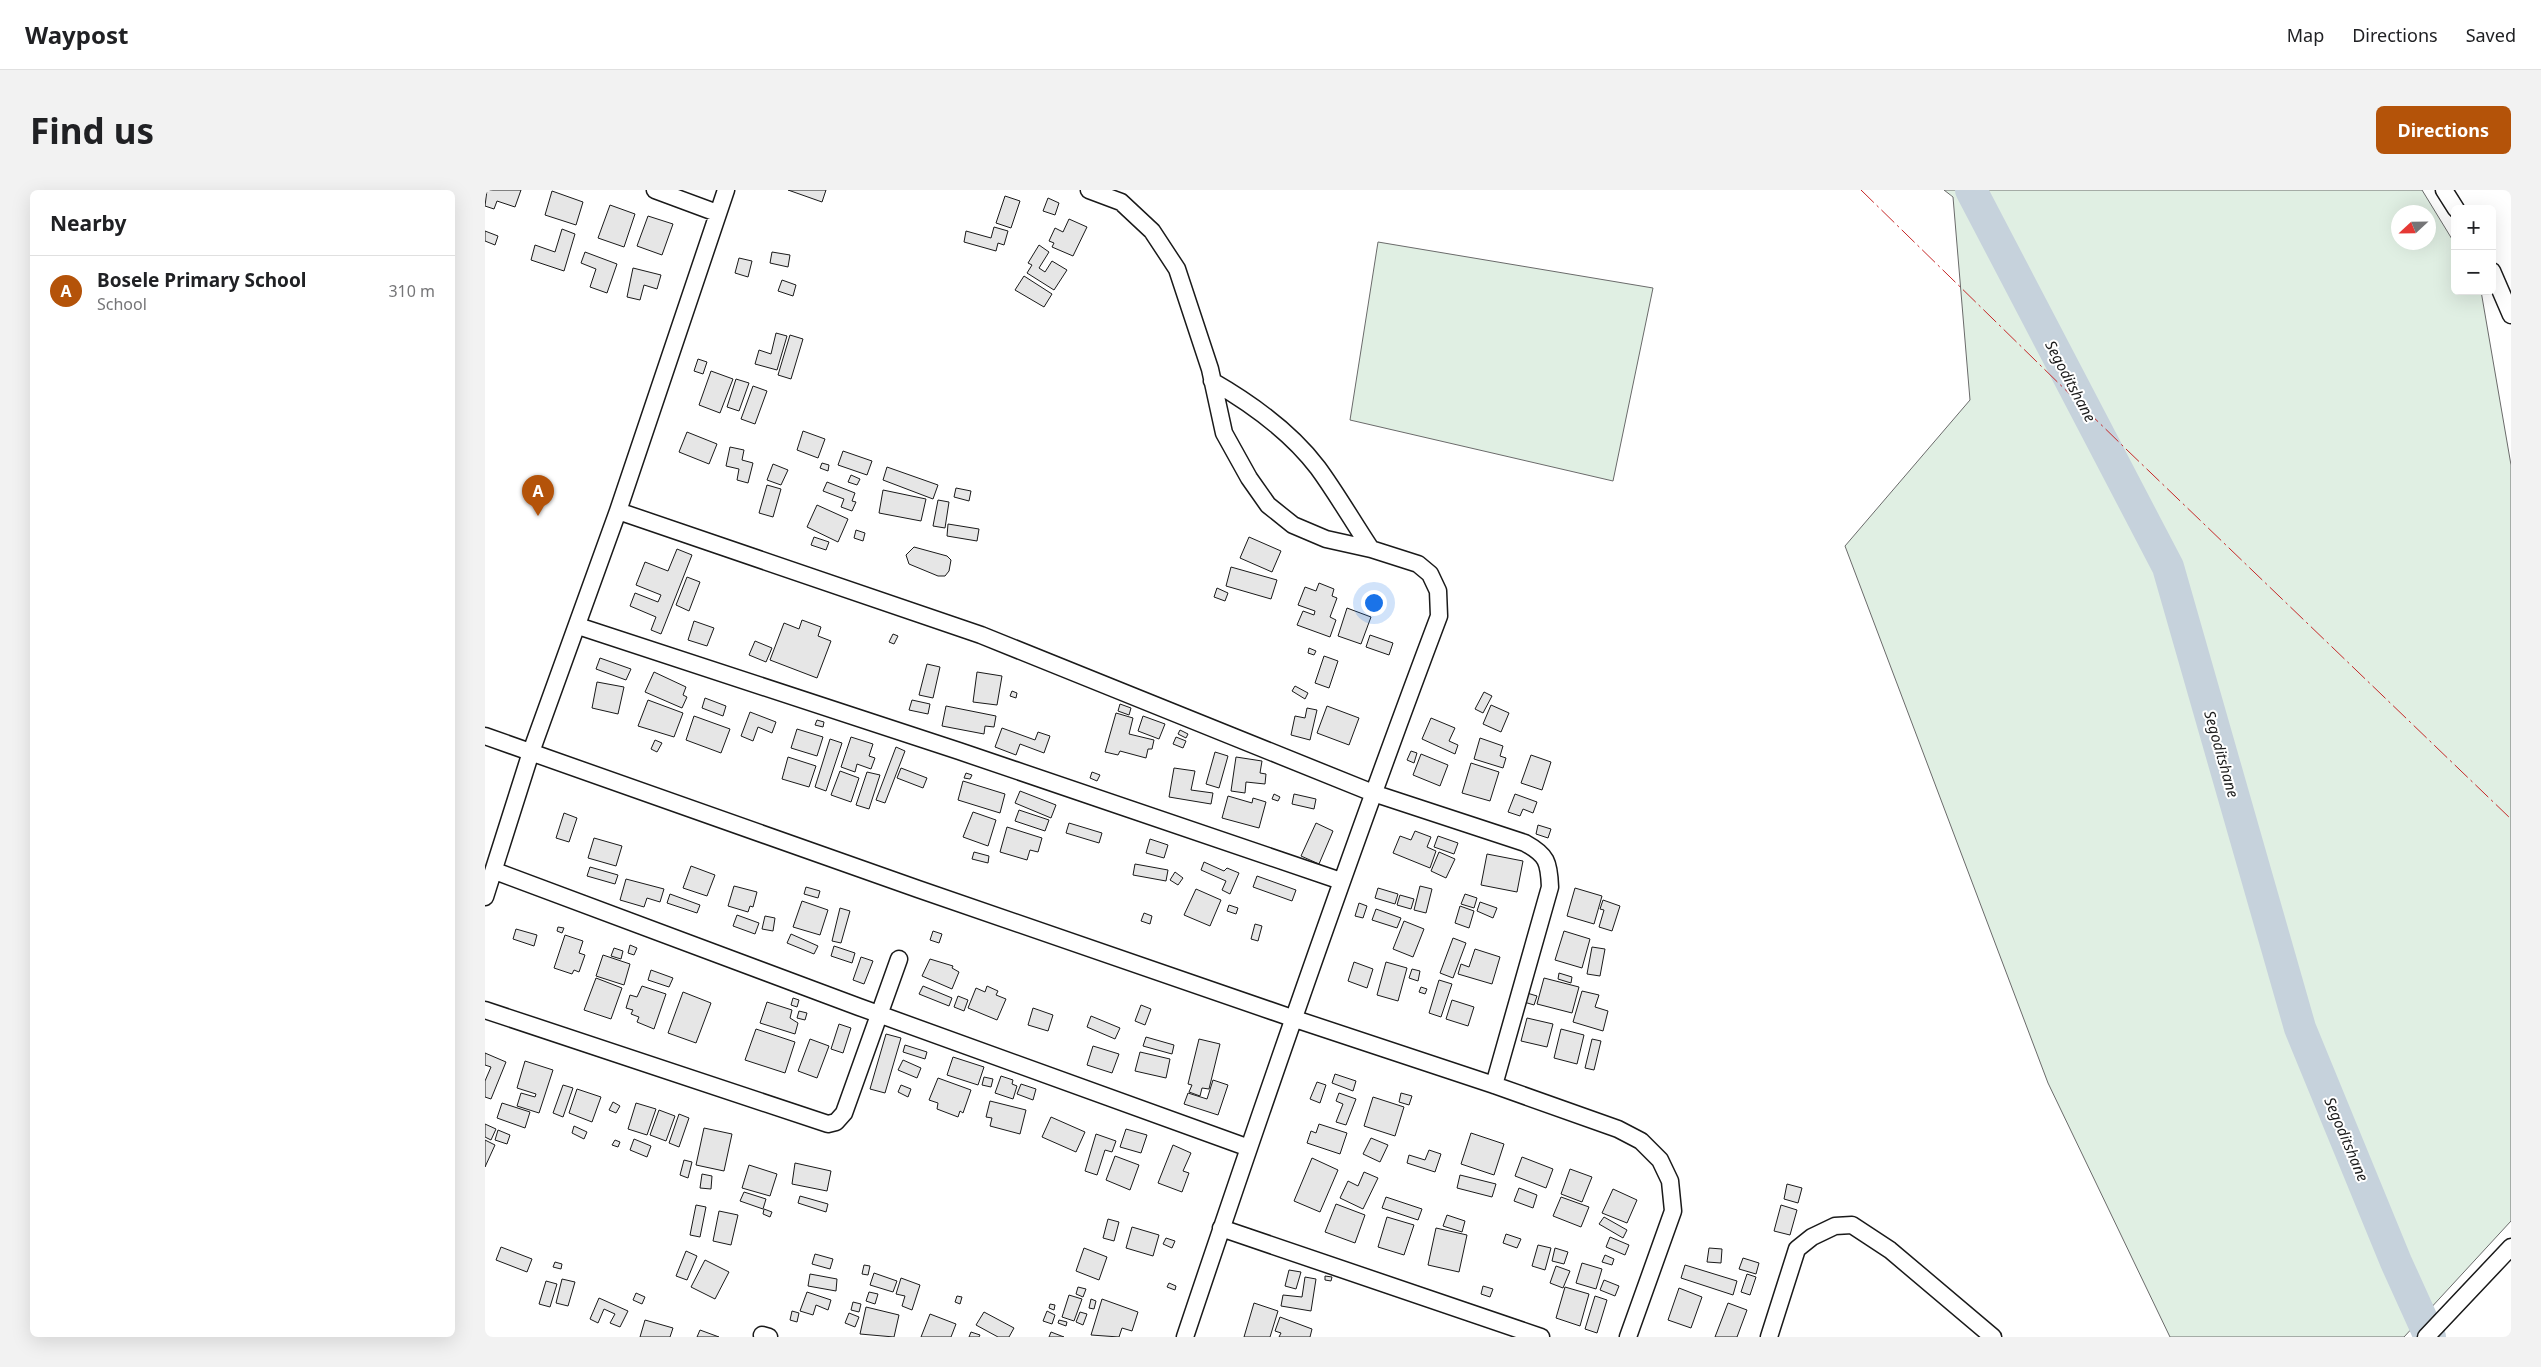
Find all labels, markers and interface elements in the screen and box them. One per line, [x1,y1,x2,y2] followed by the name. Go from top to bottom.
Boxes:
[25,18,128,51] text: Waypost
[2287,23,2324,47] text: Map
[2352,23,2438,47] text: Directions
[2466,23,2516,47] text: Saved
[2376,106,2511,154] button: Directions
[30,107,154,154] text: Find us
[2391,205,2436,250] north arrow
[2451,205,2496,295] map controls
[2451,205,2496,250] button: +
[50,209,126,237] text: Nearby
[2451,250,2496,295] button: −
[97,267,307,293] text: Bosele Primary School
[60,280,72,302] text: A
[388,280,435,302] text: 310 m
[97,293,147,315] text: School
[2041,337,2101,426] water label: Segoditshane
[522,475,554,516] pin: A
[1361,590,1387,616] your location
[2200,708,2244,800] water label: Segoditshane
[2320,1094,2374,1185] water label: Segoditshane

